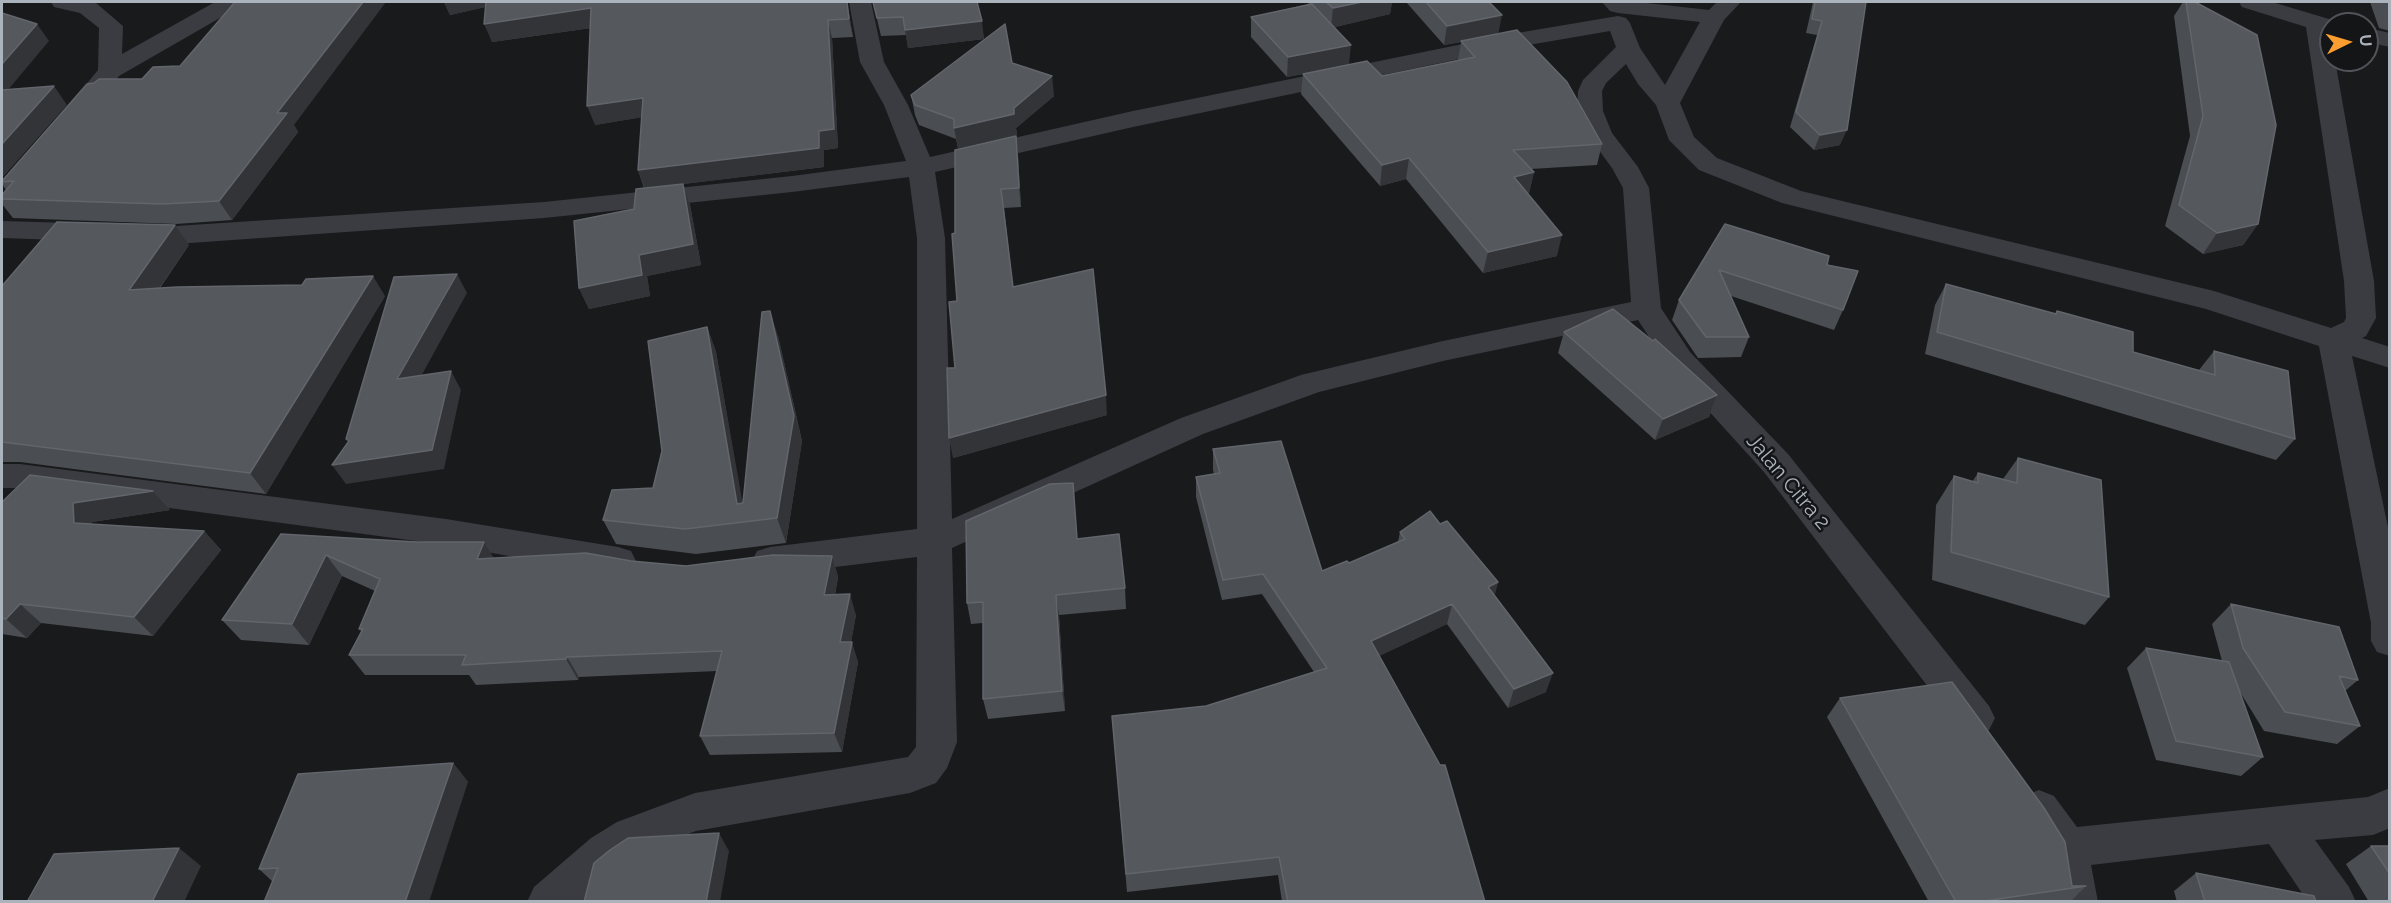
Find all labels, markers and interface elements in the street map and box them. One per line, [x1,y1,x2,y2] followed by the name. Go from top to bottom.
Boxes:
[2319,12,2379,72] north arrow
[2355,34,2375,47] text: U
[1741,429,1835,535] street label: Jalan Citra 2

